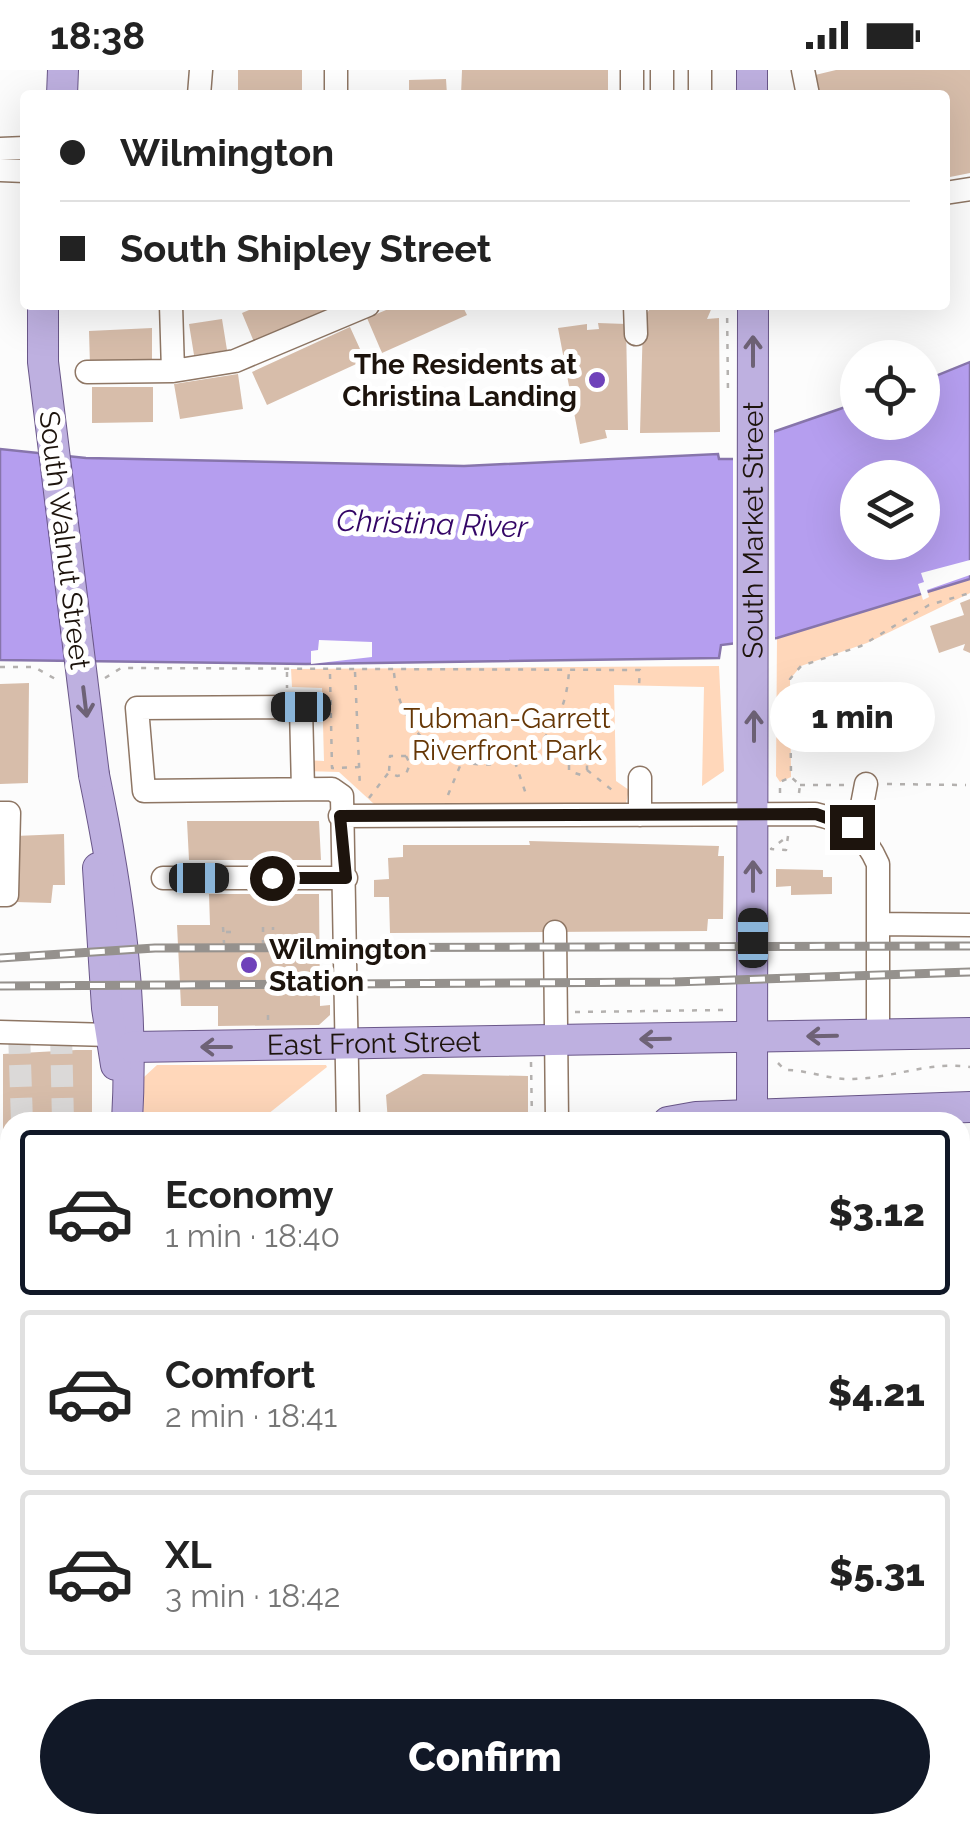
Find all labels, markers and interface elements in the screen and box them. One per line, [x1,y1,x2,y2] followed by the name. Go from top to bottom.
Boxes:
[50,13,145,58] text: 18:38
[120,130,334,175] text: Wilmington
[120,226,491,271] text: South Shipley Street
[744,335,762,368] one-way arrow
[840,340,940,560] map controls
[840,340,940,440] button: locate
[342,348,577,413] place label: The Residents at Christina Landing
[586,369,608,391] marker: The Residents at Christina Landing
[737,401,770,659] street label: South Market Street
[32,409,97,672] street label: South Walnut Street
[840,460,940,560] button: layers
[336,503,530,544] water label: Christina River
[770,682,934,752] callout: 1 min
[76,685,95,717] one-way arrow
[271,692,331,722] car
[811,698,894,735] text: 1 min
[403,702,611,767] park label: Tubman-Garrett Riverfront Park
[744,710,764,742] one-way arrow
[830,805,875,850] route end
[250,856,295,901] route start
[744,861,762,894] one-way arrow
[169,863,229,893] car
[738,908,768,968] car
[269,933,427,998] place label: Wilmington Station
[238,954,260,976] marker: Wilmington Station
[267,1025,482,1062] street label: East Front Street
[807,1026,840,1046] one-way arrow
[639,1030,671,1049] one-way arrow
[200,1037,232,1056] one-way arrow
[45,1168,135,1258] icon: car
[165,1172,334,1217] text: Economy
[829,1190,925,1235] text: $3.12
[165,1217,340,1254] text: 1 min · 18:40
[45,1348,135,1438] icon: car
[165,1352,315,1397] text: Comfort
[828,1370,925,1415] text: $4.21
[165,1397,337,1434] text: 2 min · 18:41
[45,1528,135,1618] icon: car
[165,1532,212,1577] text: XL
[829,1550,925,1595] text: $5.31
[165,1577,341,1614] text: 3 min · 18:42
[40,1699,930,1814] button: Confirm

